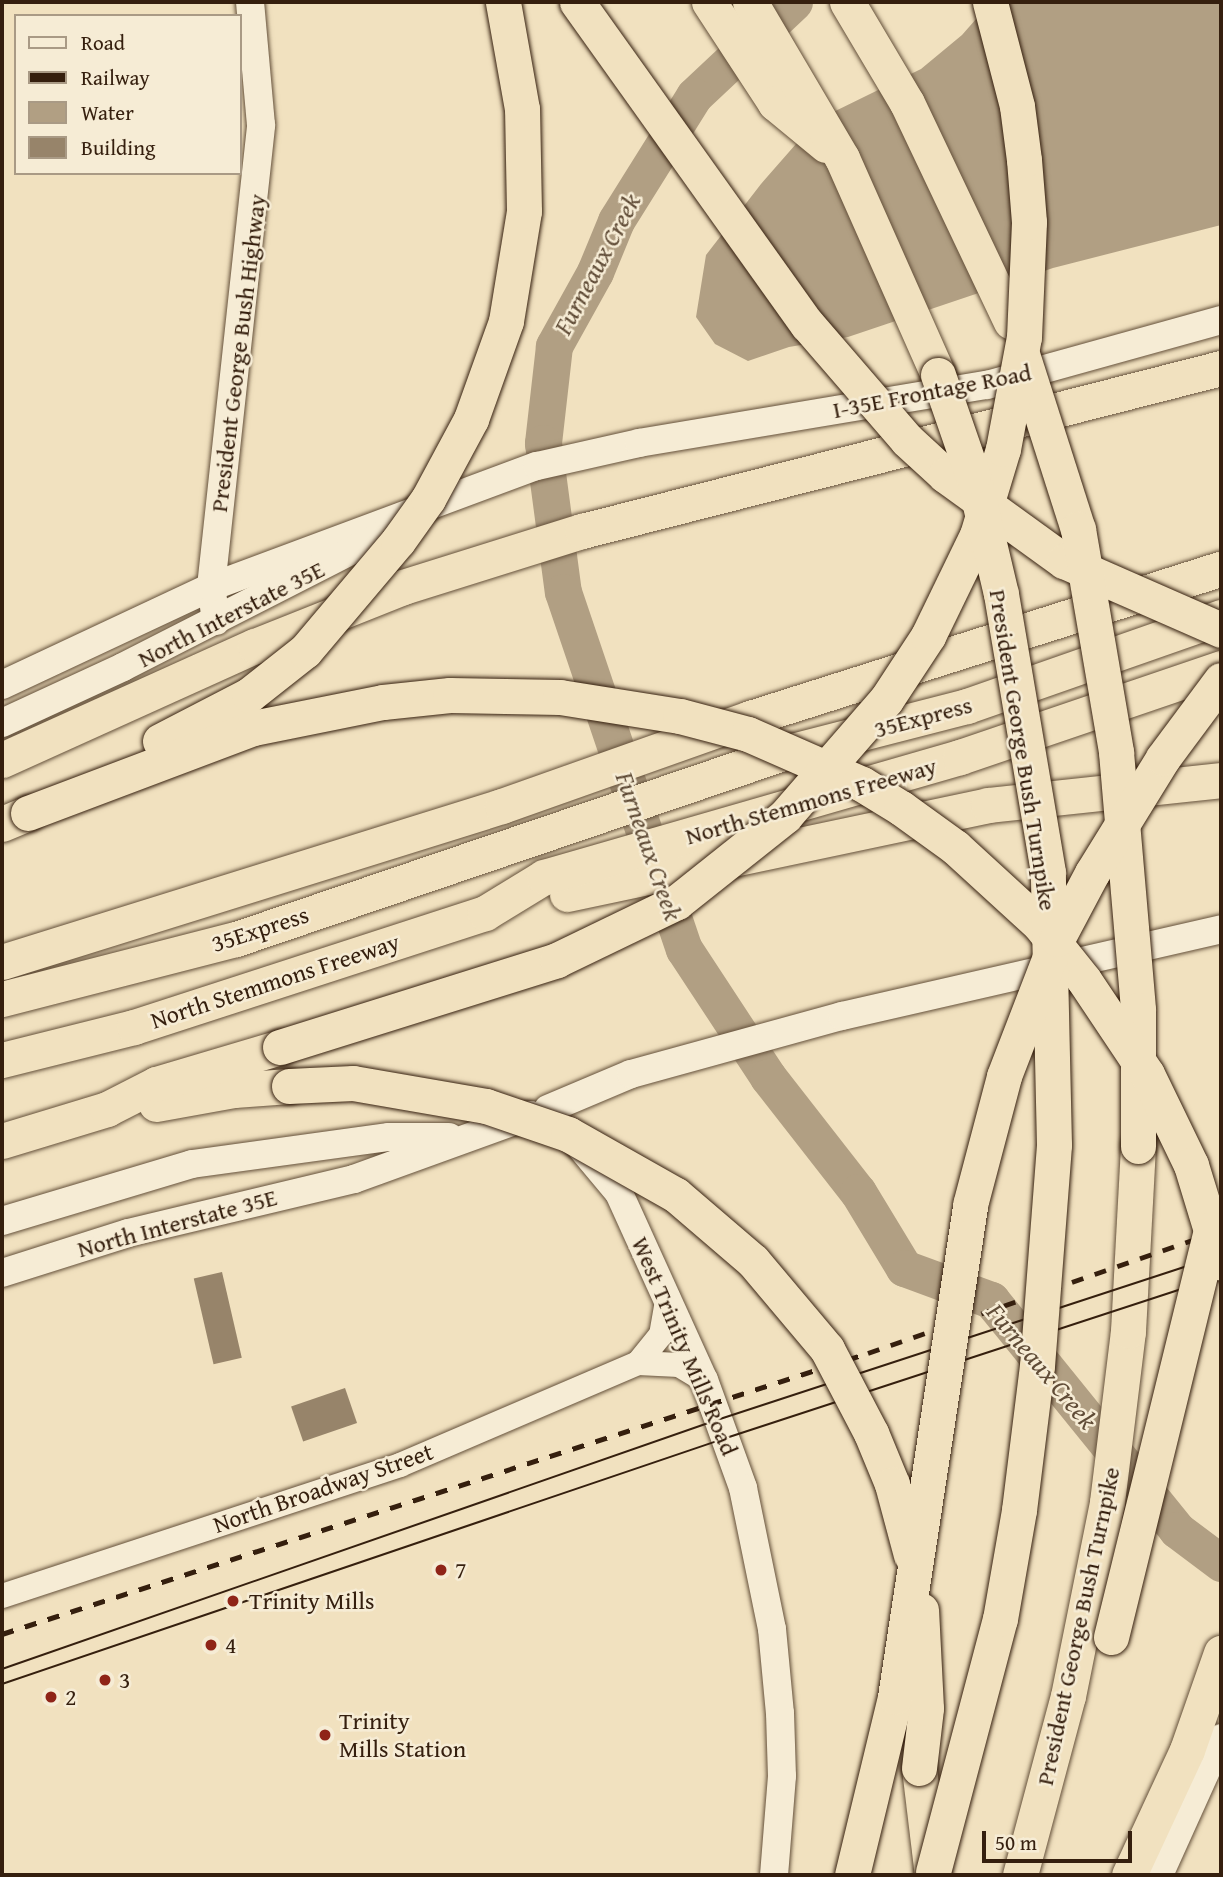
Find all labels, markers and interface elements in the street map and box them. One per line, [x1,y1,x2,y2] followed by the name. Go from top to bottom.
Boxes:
[14,14,242,175] legend
[81,27,125,58] text: Road
[81,62,150,93] text: Railway
[81,97,134,128] text: Water
[81,132,155,163] text: Building
[547,188,647,340] water label: Furneaux Creek
[204,192,272,514] street label: President George Bush Highway
[830,358,1034,424] street label: I-35E Frontage Road
[133,555,329,673] street label: North Interstate 35E
[983,587,1063,913] street label: President George Bush Turnpike
[871,690,975,744] street label: 35Express
[682,751,940,851] street label: North Stemmons Freeway
[609,768,689,924] water label: Furneaux Creek
[208,900,312,958] street label: 35Express
[147,927,403,1035] street label: North Stemmons Freeway
[74,1183,280,1263] street label: North Interstate 35E
[626,1232,744,1460] street label: West Trinity Mills Road
[980,1297,1104,1435] water label: Furneaux Creek
[209,1437,437,1539] street label: North Broadway Street
[1030,1464,1126,1788] street label: President George Bush Turnpike
[455,1556,467,1584] place label: 7
[433,1562,449,1578] marker: 7
[249,1587,374,1615] place label: Trinity Mills
[223,1591,243,1611] marker: Trinity Mills
[225,1631,237,1659] place label: 4
[203,1637,219,1653] marker: 4
[119,1666,131,1694] place label: 3
[97,1672,113,1688] marker: 3
[65,1683,77,1711] place label: 2
[43,1689,59,1705] marker: 2
[339,1707,466,1763] place label: Trinity Mills Station
[317,1727,333,1743] marker: Trinity Mills Station
[985,1818,1136,1862] scale bar
[995,1827,1037,1858] text: 50 m

